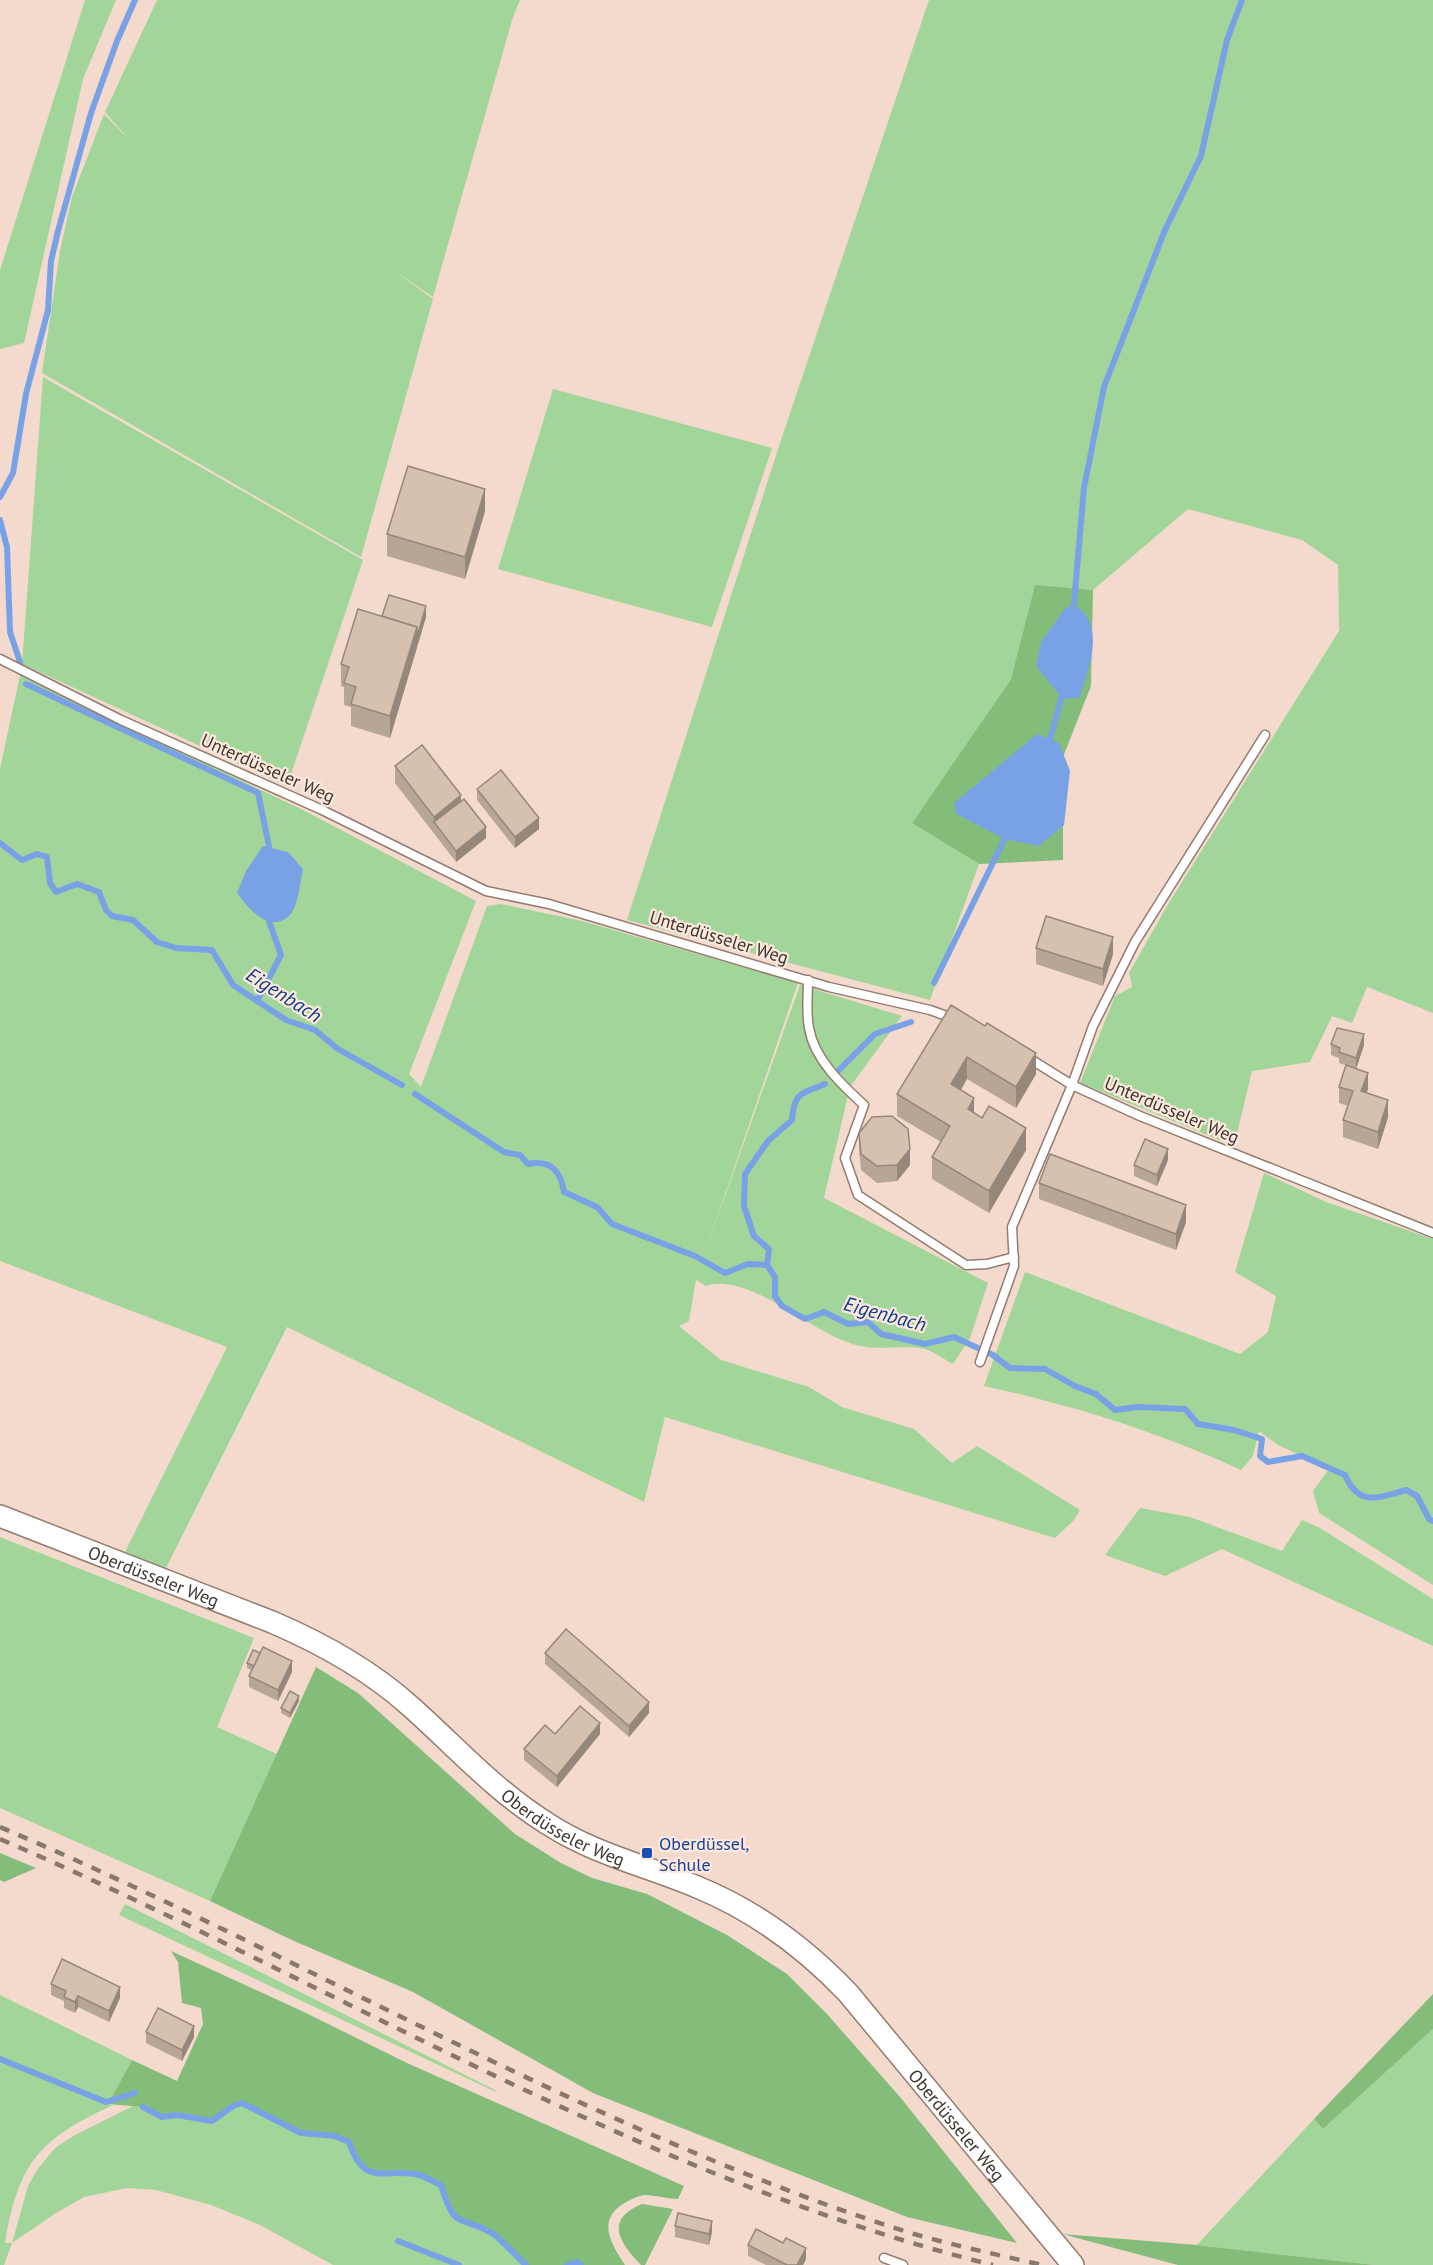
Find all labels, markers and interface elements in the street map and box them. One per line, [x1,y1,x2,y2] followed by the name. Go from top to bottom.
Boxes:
[197,728,339,808] street label: Unterdüsseler Weg
[647,905,791,969] street label: Unterdüsseler Weg
[241,962,327,1028] water label: Eigenbach
[1101,1071,1243,1149] street label: Unterdüsseler Weg
[841,1291,929,1337] water label: Eigenbach
[85,1540,223,1612] street label: Oberdüsseler Weg
[497,1783,628,1871] street label: Oberdüsseler Weg
[659,1832,749,1876] place label: Oberdüssel, Schule
[640,1846,654,1860] marker: Oberdüssel, Schule
[904,2064,1010,2186] street label: Oberdüsseler Weg

